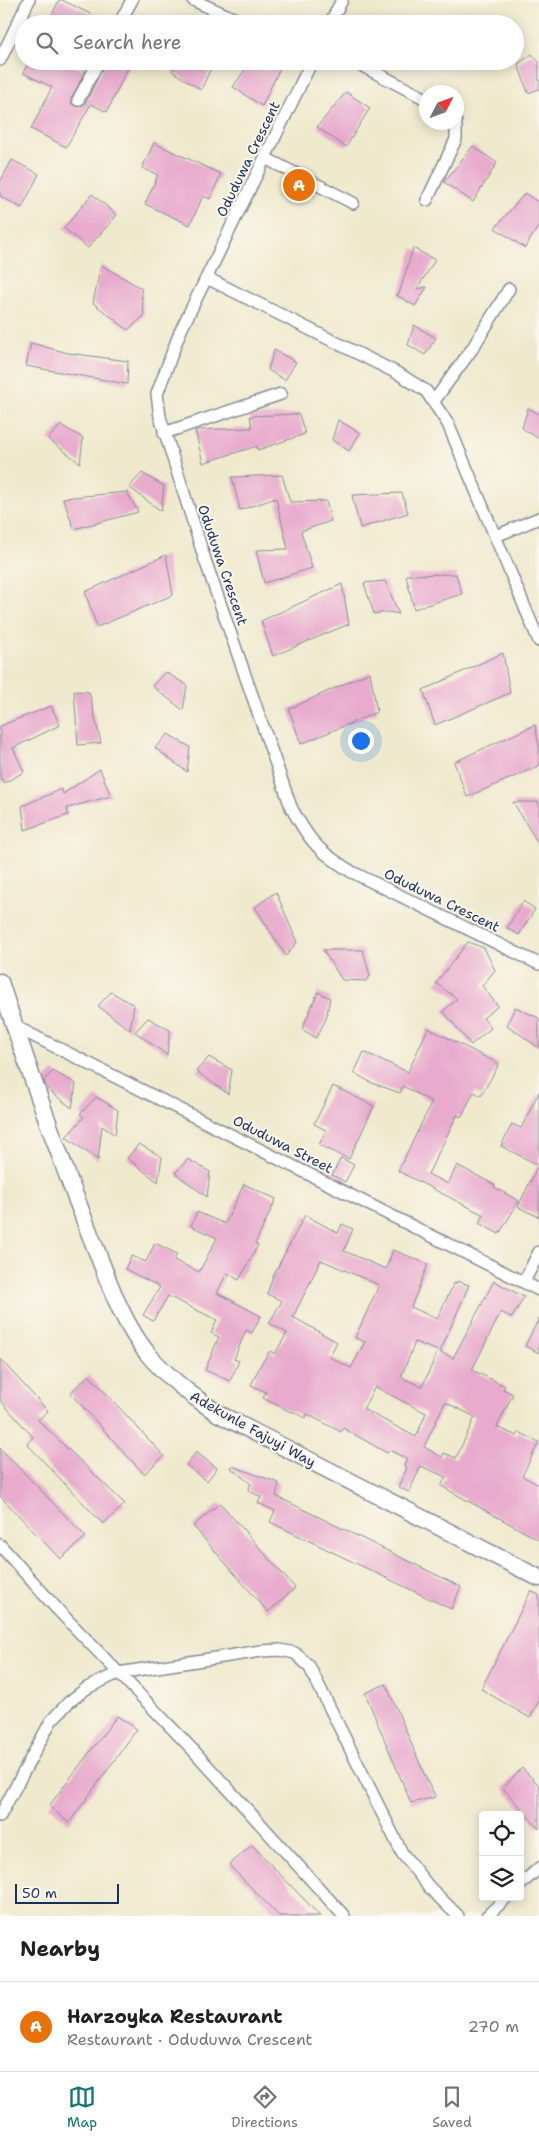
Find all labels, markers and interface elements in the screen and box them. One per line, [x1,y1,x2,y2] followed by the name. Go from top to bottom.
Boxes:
[15,15,524,70] search box
[33,29,61,57] icon: search
[73,30,182,55] text: Search here
[419,85,464,130] north arrow
[212,98,284,220] street label: Oduduwa Crescent
[283,166,315,204] pin: A
[194,502,252,628] street label: Oduduwa Crescent
[348,728,374,754] your location
[381,864,503,936] street label: Oduduwa Crescent
[230,1111,336,1177] street label: Oduduwa Street
[187,1387,319,1471] street label: Adekunle Fajuyi Way
[479,1811,524,1901] map controls
[479,1811,524,1856] button: locate
[479,1856,524,1901] button: layers
[15,1881,119,1904] scale bar
[22,1884,57,1902] text: 50 m
[20,1935,100,1963] text: Nearby
[67,2004,282,2029] text: Harzoyka Restaurant
[30,2016,42,2037] text: A
[468,2016,519,2037] text: 270 m
[67,2029,313,2050] text: Restaurant · Oduduwa Crescent
[67,2083,97,2131] tab: Map
[231,2083,298,2131] tab: Directions
[432,2083,472,2131] tab: Saved

